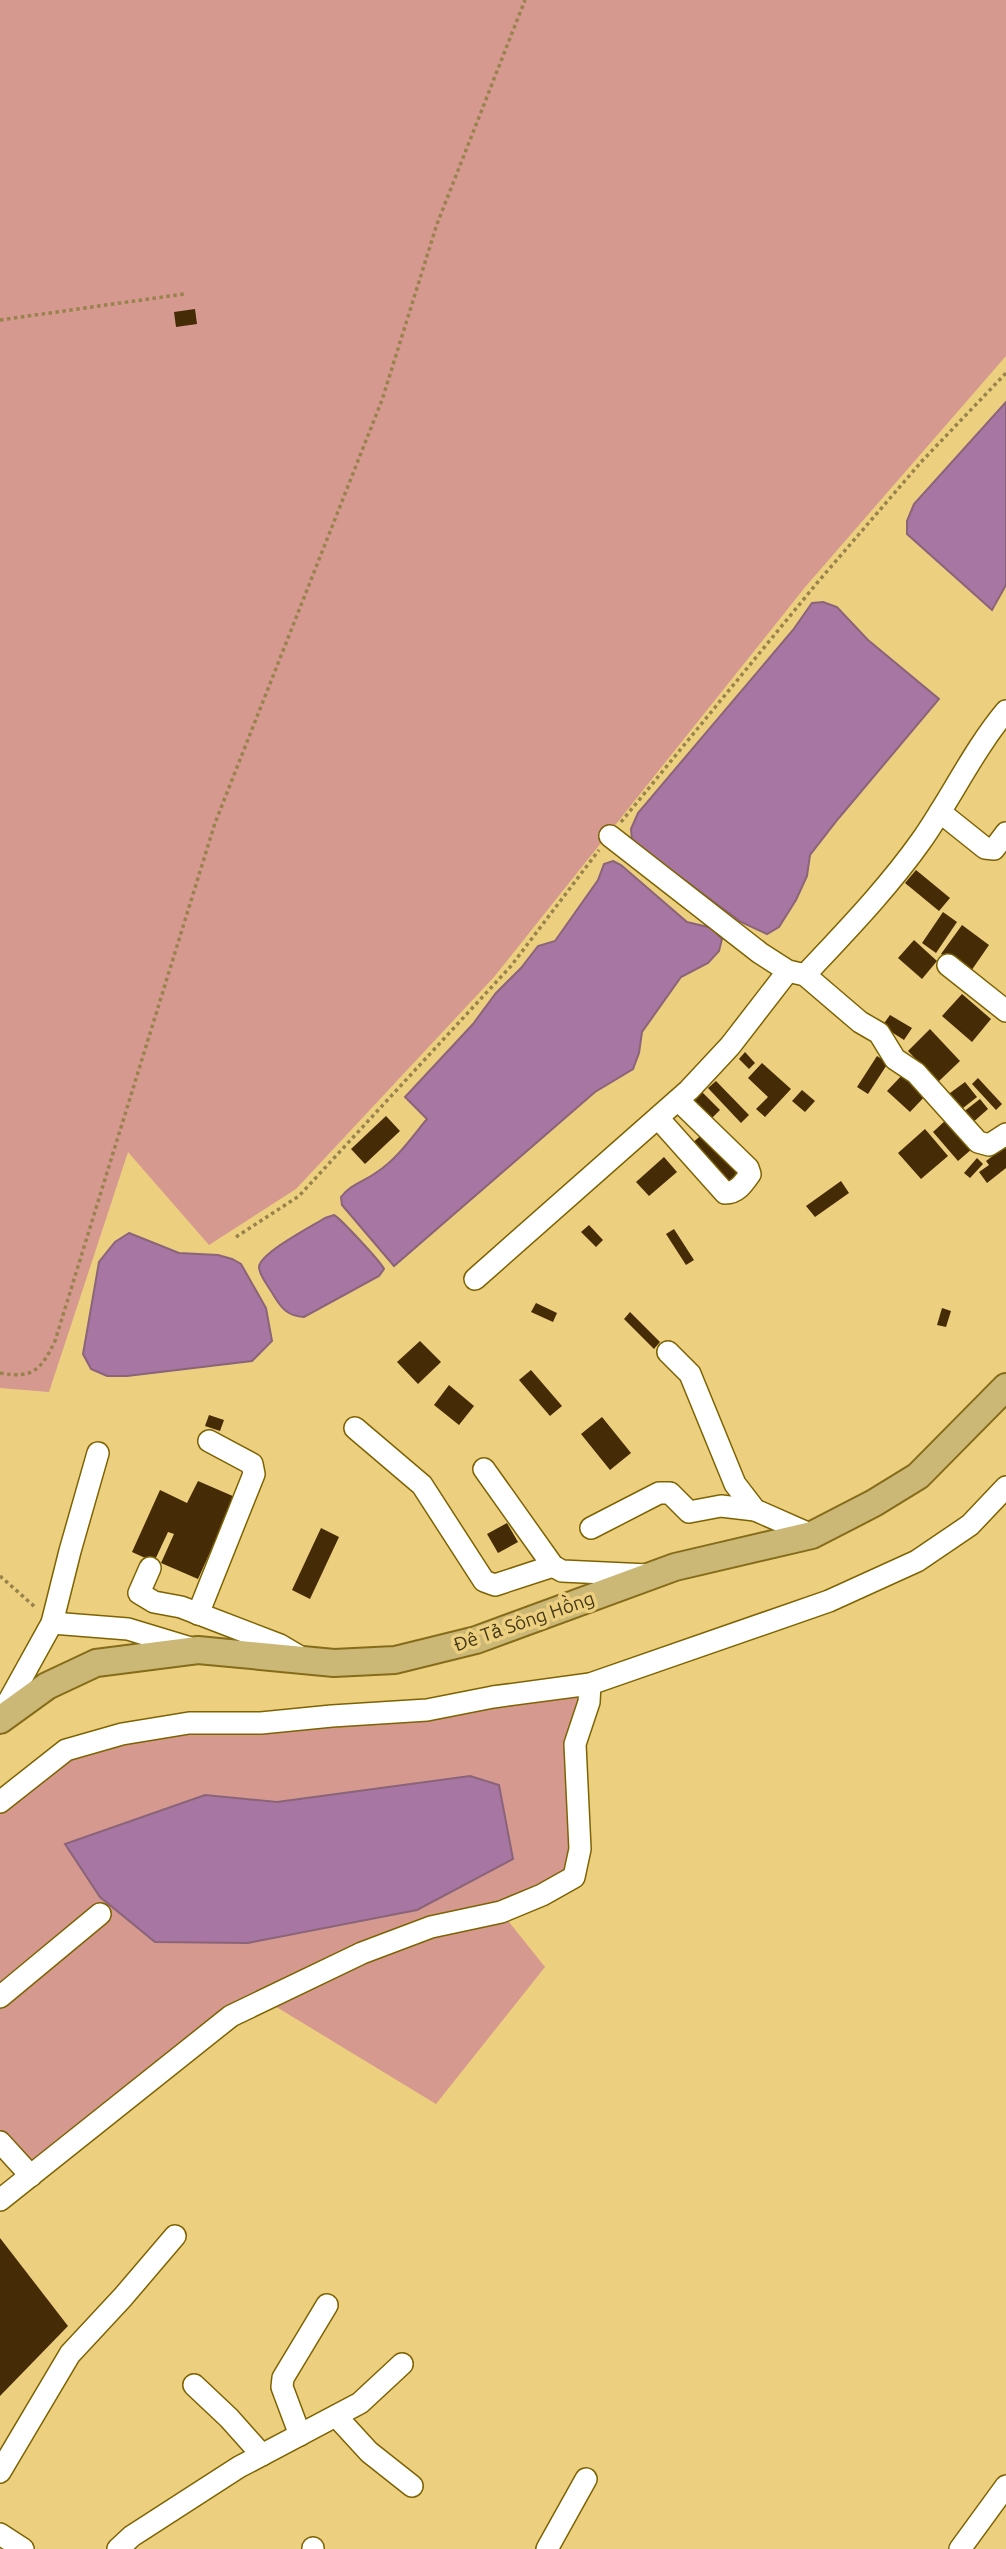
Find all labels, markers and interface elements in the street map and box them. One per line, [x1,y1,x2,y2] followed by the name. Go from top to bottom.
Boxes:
[450,1585,597,1655] street label: Đê Tả Sông Hồng

